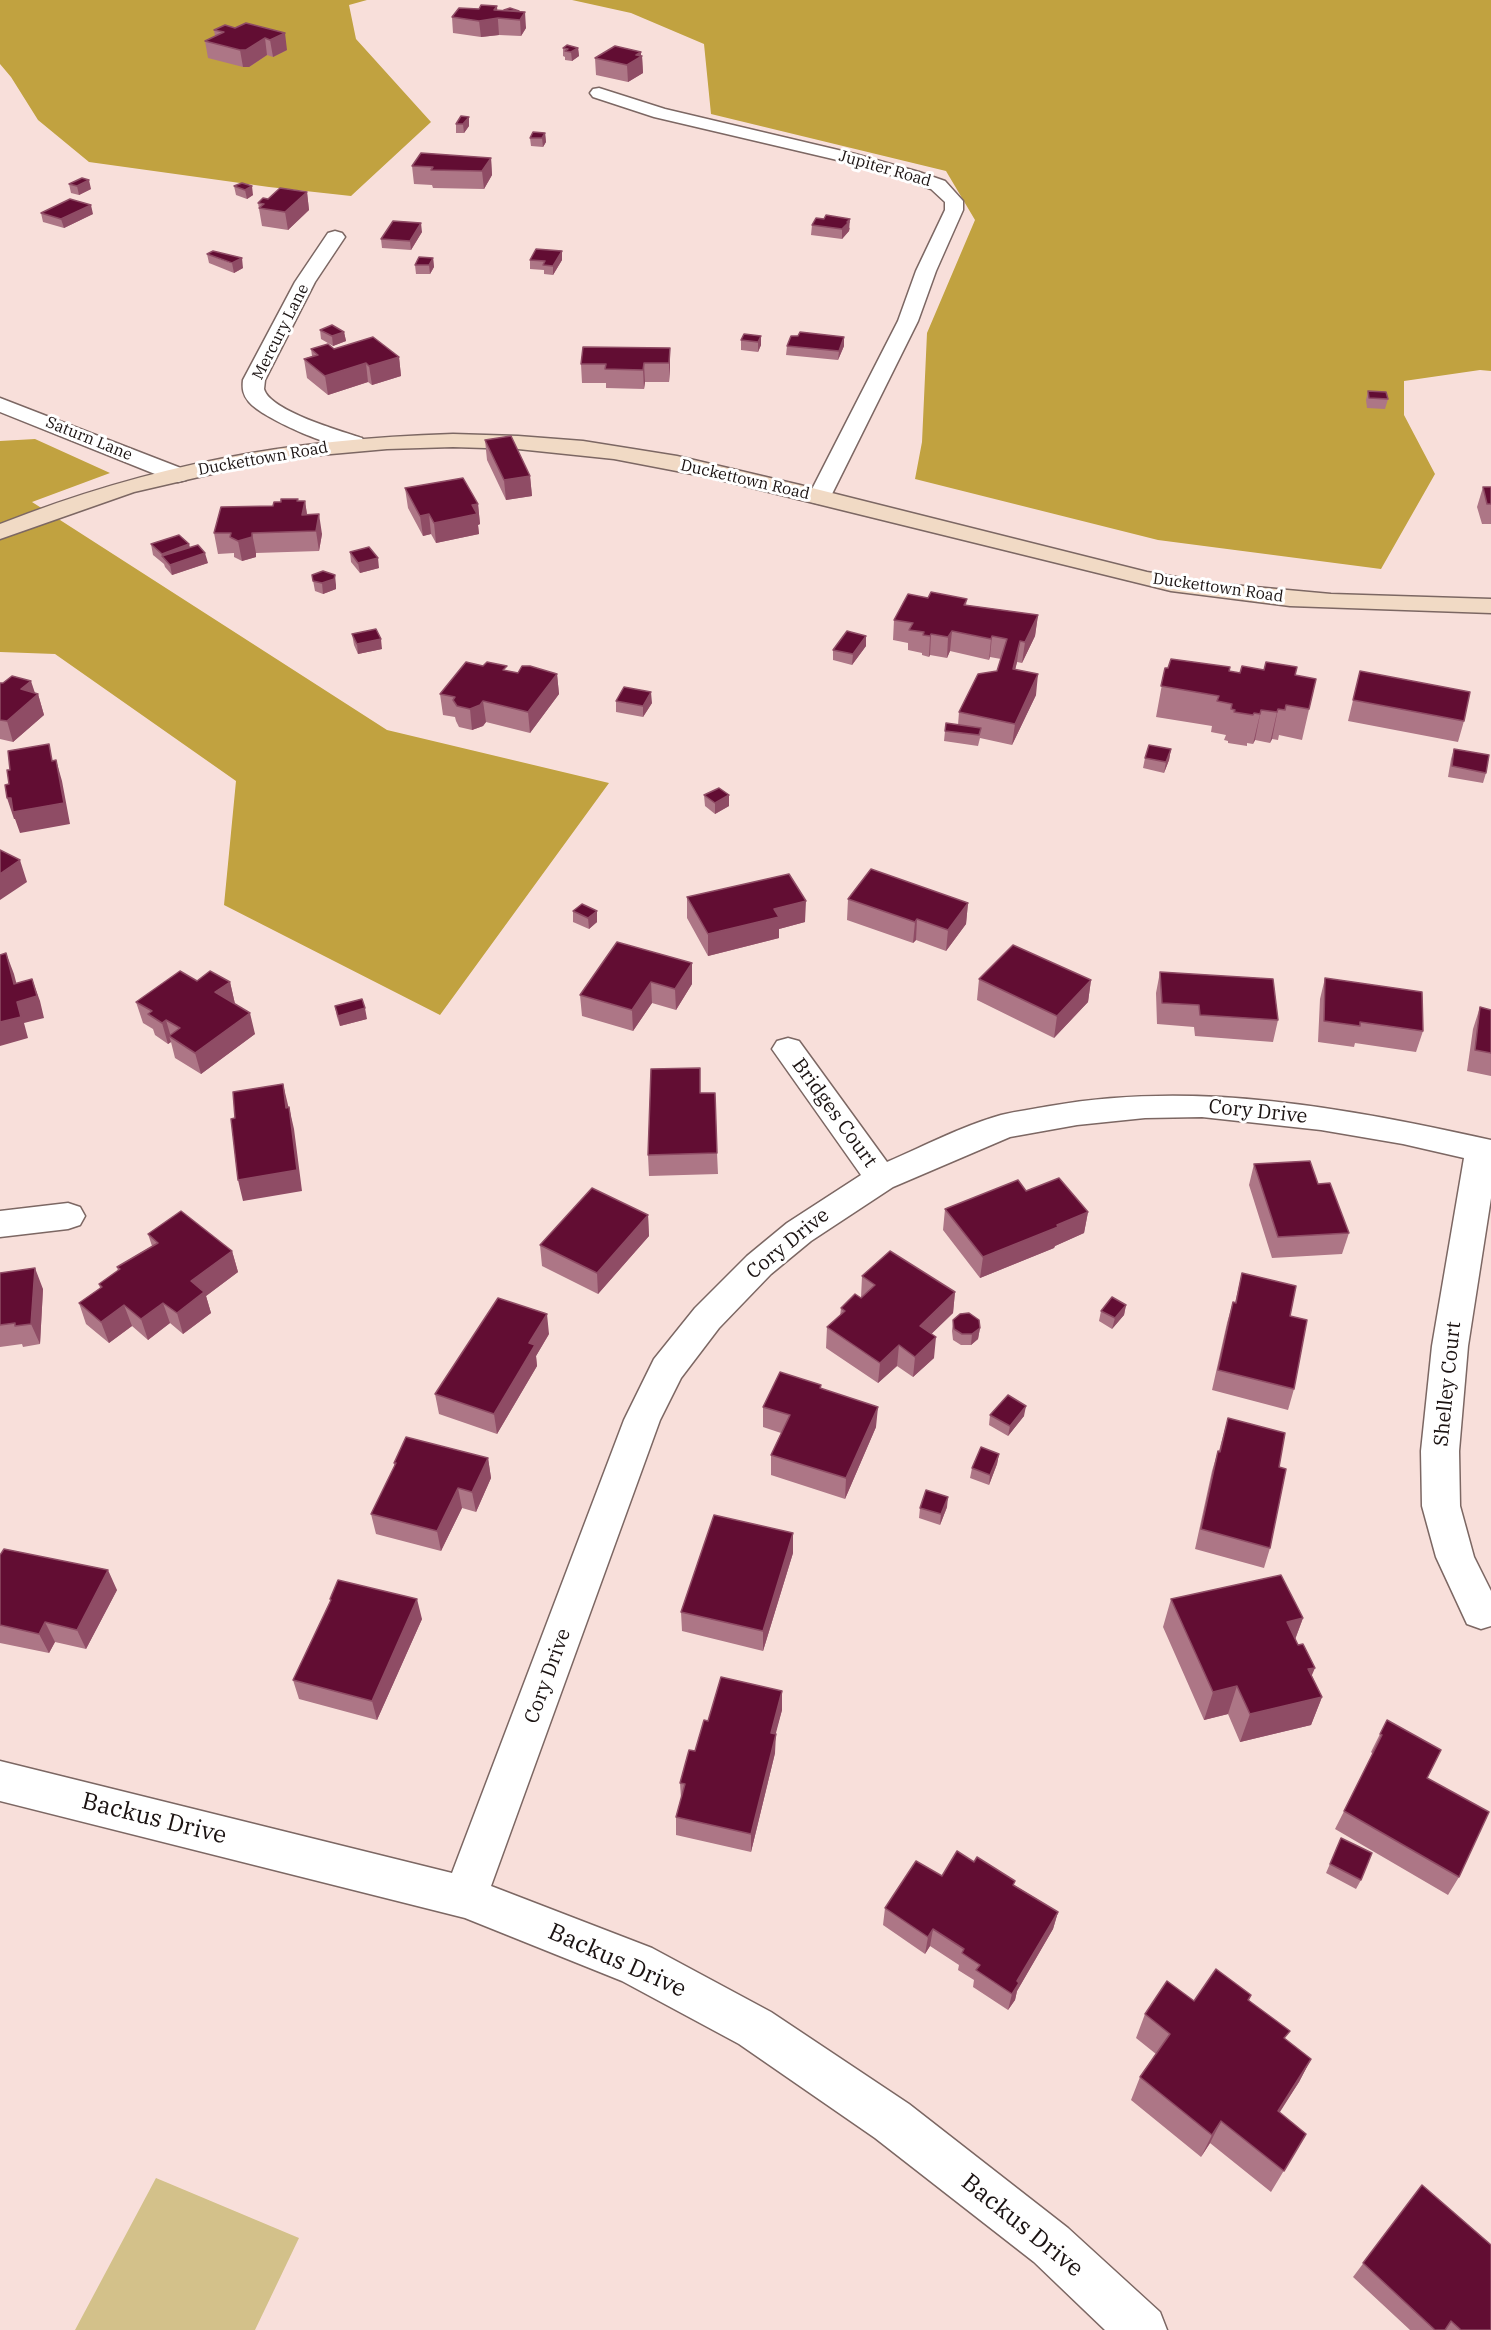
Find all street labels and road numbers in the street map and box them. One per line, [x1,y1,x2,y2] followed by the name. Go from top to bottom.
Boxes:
[837,147,933,191] street label: Jupiter Road
[249,281,313,383] street label: Mercury Lane
[43,413,135,465] street label: Saturn Lane
[196,438,330,480] street label: Duckettown Road
[679,456,811,504] street label: Duckettown Road
[1151,569,1285,607] street label: Duckettown Road
[786,1054,882,1172] street label: Bridges Court
[1207,1095,1309,1129] street label: Cory Drive
[742,1203,834,1285] street label: Cory Drive
[1430,1320,1466,1448] street label: Shelley Court
[520,1625,576,1727] street label: Cory Drive
[79,1787,229,1851] street label: Backus Drive
[544,1918,690,2004] street label: Backus Drive
[955,2168,1089,2284] street label: Backus Drive

